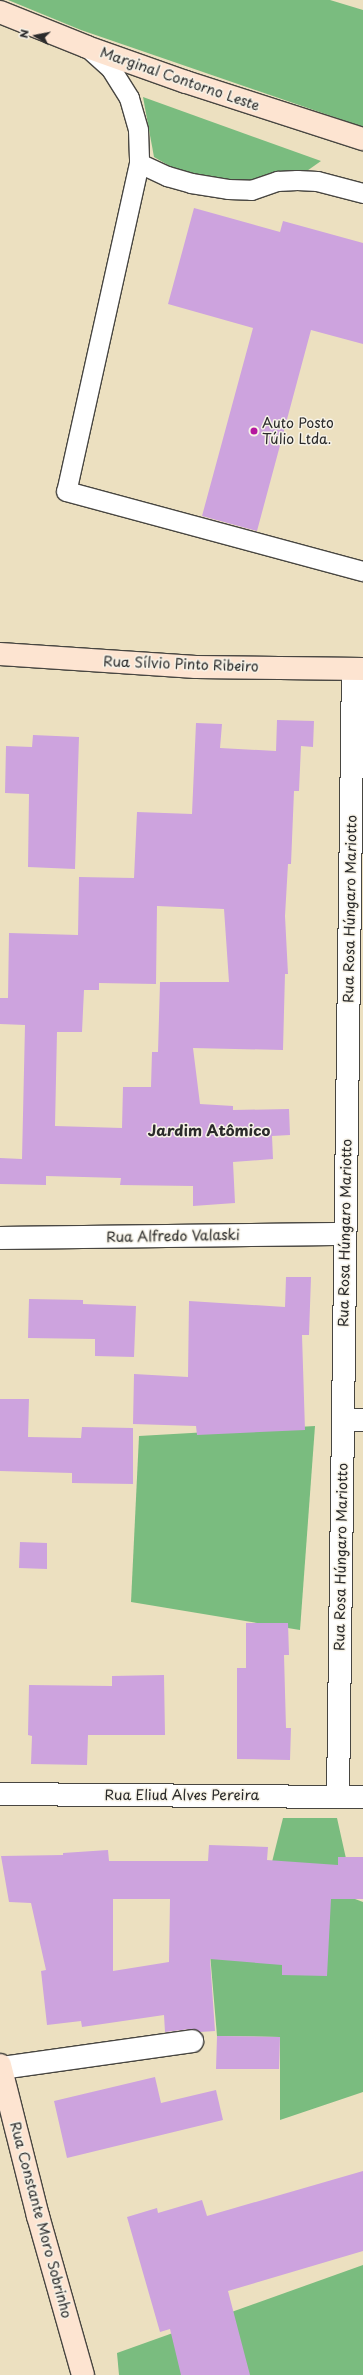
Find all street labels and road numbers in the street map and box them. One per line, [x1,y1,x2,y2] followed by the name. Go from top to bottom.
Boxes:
[98,44,262,114] street label: Marginal Contorno Leste
[103,653,259,675] street label: Rua Sílvio Pinto Ribeiro
[340,815,360,1003] street label: Rua Rosa Húngaro Mariotto
[335,1139,355,1327] street label: Rua Rosa Húngaro Mariotto
[106,1226,240,1246] street label: Rua Alfredo Valaski
[331,1463,351,1651] street label: Rua Rosa Húngaro Mariotto
[104,1787,260,1803] street label: Rua Eliud Alves Pereira
[7,2120,75,2320] street label: Rua Constante Moro Sobrinho

